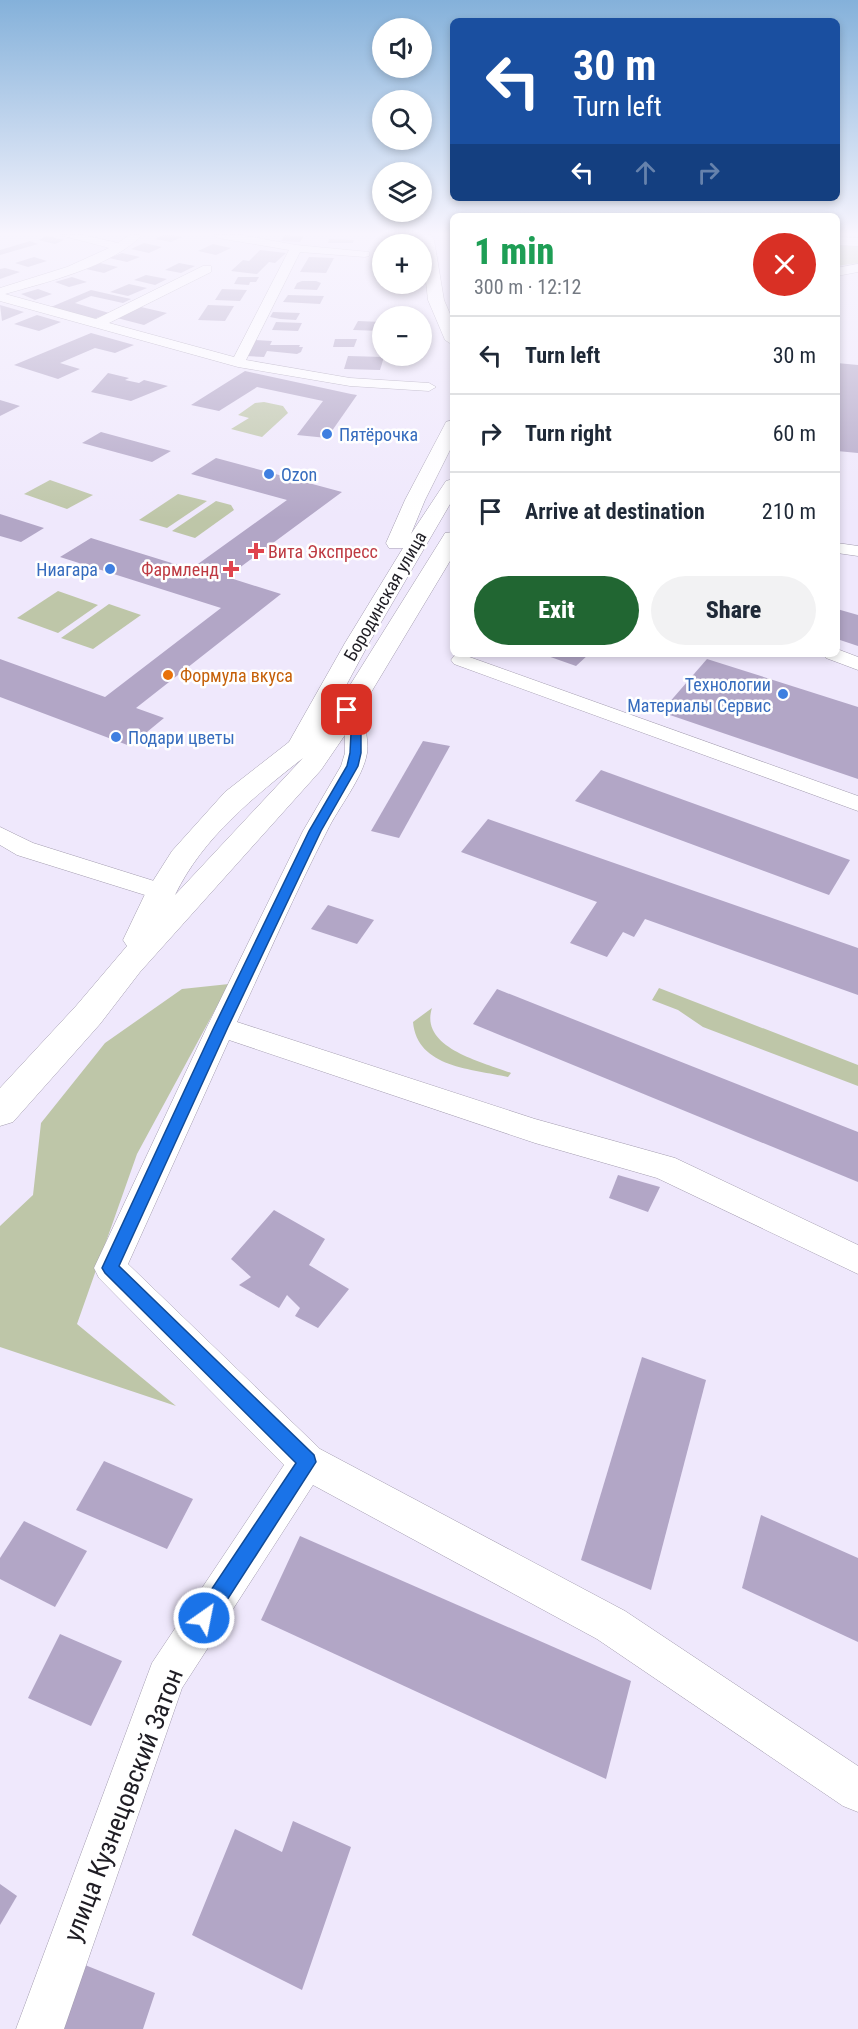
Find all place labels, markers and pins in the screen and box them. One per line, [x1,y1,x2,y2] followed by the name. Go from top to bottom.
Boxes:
[339,424,418,445] place label: Пятёрочка
[320,427,334,441] marker: Пятёрочка
[281,464,317,485] place label: Ozon
[262,467,276,481] marker: Ozon
[268,541,378,562] place label: Вита Экспресс
[249,544,263,558] marker: Вита Экспресс
[36,559,98,580] place label: Ниагара
[141,559,219,580] place label: Фармленд
[103,562,117,576] marker: Ниагара
[224,562,238,576] marker: Фармленд
[180,665,293,686] place label: Формула вкуса
[161,668,175,682] marker: Формула вкуса
[627,674,771,716] place label: Технологии Материалы Сервис
[321,684,372,735] pin
[776,687,790,701] marker: Технологии Материалы Сервис
[128,727,235,748] place label: Подари цветы
[109,730,123,744] marker: Подари цветы

